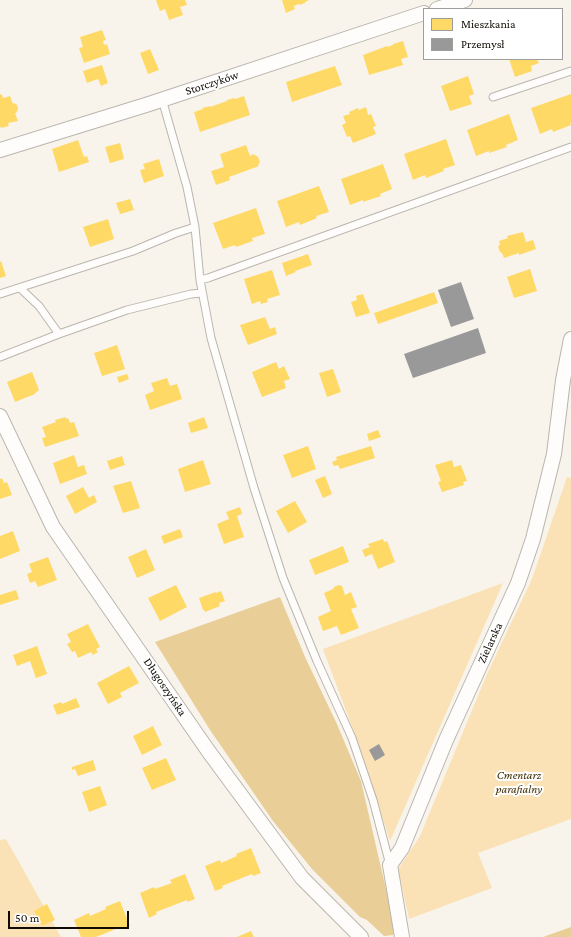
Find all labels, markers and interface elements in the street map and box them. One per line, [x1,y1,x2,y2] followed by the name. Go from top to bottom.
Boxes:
[423,8,563,60] legend
[461,17,516,31] text: Mieszkania
[461,37,505,51] text: Przemysł
[183,68,241,98] street label: Storczyków
[474,620,506,666] street label: Zielarska
[140,655,190,719] street label: Długoszyńska
[496,768,542,796] park label: Cmentarz parafialny
[10,903,131,929] scale bar
[15,911,39,925] text: 50 m

